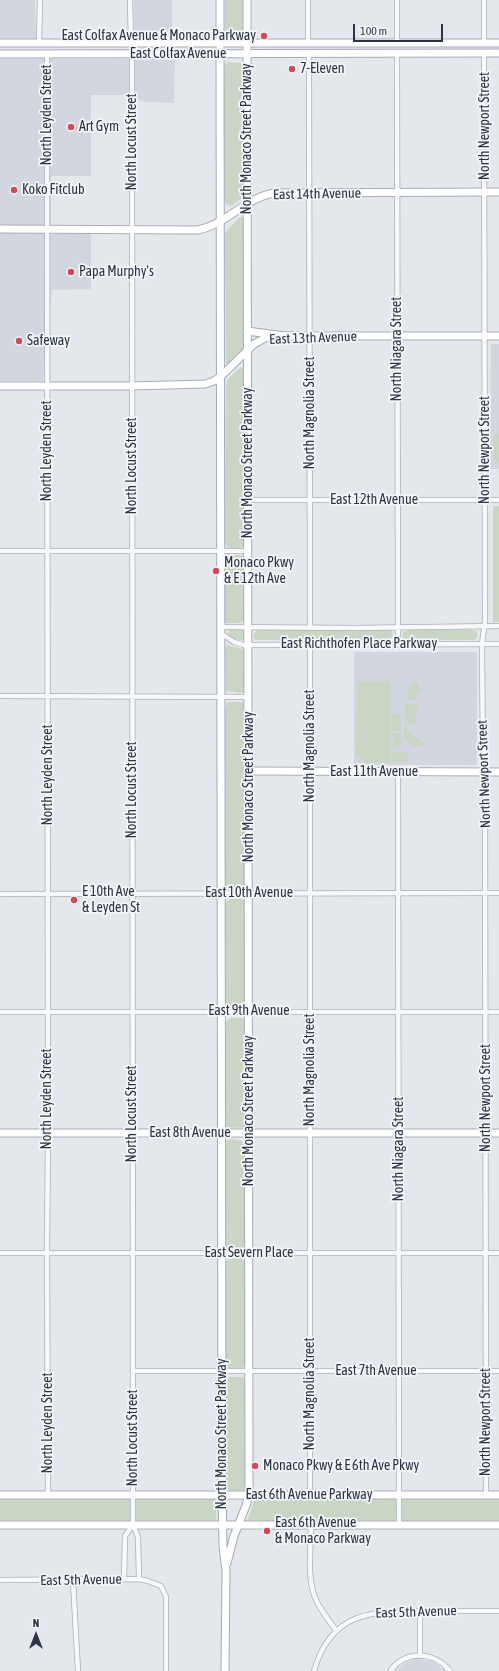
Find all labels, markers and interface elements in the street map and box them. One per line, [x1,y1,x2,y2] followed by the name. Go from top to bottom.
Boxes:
[355,16,445,42] scale bar
[360,24,387,38] text: 100 m
[61,28,256,44] place label: East Colfax Avenue & Monaco Parkway
[259,31,269,41] marker: East Colfax Avenue & Monaco Parkway
[130,46,226,62] street label: East Colfax Avenue
[300,61,345,77] place label: 7-Eleven
[239,63,255,215] street label: North Monaco Street Parkway
[39,64,55,166] street label: North Leyden Street
[287,64,297,74] marker: 7-Eleven
[477,72,493,180] street label: North Newport Street
[124,93,140,191] street label: North Locust Street
[79,119,119,135] place label: Art Gym
[66,122,76,132] marker: Art Gym
[22,182,85,198] place label: Koko Fitclub
[9,185,19,195] marker: Koko Fitclub
[273,185,361,203] street label: East 14th Avenue
[79,264,154,280] place label: Papa Murphy's
[66,267,76,277] marker: Papa Murphy's
[389,297,405,401] street label: North Niagara Street
[269,328,357,348] street label: East 13th Avenue
[27,333,70,349] place label: Safeway
[14,336,24,346] marker: Safeway
[302,357,318,469] street label: North Magnolia Street
[240,387,256,539] street label: North Monaco Street Parkway
[477,396,493,504] street label: North Newport Street
[39,400,55,502] street label: North Leyden Street
[124,417,140,515] street label: North Locust Street
[330,492,418,508] street label: East 12th Avenue
[224,555,294,588] place label: Monaco Pkwy & E 12th Ave
[211,566,221,576] marker: Monaco Pkwy & E 12th Ave
[281,636,437,652] street label: East Richthofen Place Parkway
[302,690,318,802] street label: North Magnolia Street
[241,711,257,863] street label: North Monaco Street Parkway
[474,720,494,828] street label: North Newport Street
[40,724,56,826] street label: North Leyden Street
[124,741,140,839] street label: North Locust Street
[330,764,418,780] street label: East 11th Avenue
[82,884,140,916] place label: E 10th Ave & Leyden St
[205,885,293,901] street label: East 10th Avenue
[69,895,79,905] marker: E 10th Ave & Leyden St
[208,1003,290,1019] street label: East 9th Avenue
[302,1014,318,1126] street label: North Magnolia Street
[241,1035,257,1187] street label: North Monaco Street Parkway
[478,1044,494,1152] street label: North Newport Street
[39,1048,55,1150] street label: North Leyden Street
[124,1065,140,1163] street label: North Locust Street
[391,1097,407,1201] street label: North Niagara Street
[149,1125,231,1141] street label: East 8th Avenue
[205,1245,293,1261] street label: East Severn Place
[302,1338,318,1450] street label: North Magnolia Street
[214,1358,230,1510] street label: North Monaco Street Parkway
[335,1363,417,1379] street label: East 7th Avenue
[478,1368,494,1476] street label: North Newport Street
[40,1372,56,1474] street label: North Leyden Street
[125,1389,141,1487] street label: North Locust Street
[263,1458,419,1474] place label: Monaco Pkwy & E 6th Ave Pkwy
[250,1461,260,1471] marker: Monaco Pkwy & E 6th Ave Pkwy
[245,1487,373,1503] street label: East 6th Avenue Parkway
[275,1515,371,1548] place label: East 6th Avenue & Monaco Parkway
[262,1526,272,1536] marker: East 6th Avenue & Monaco Parkway
[40,1571,122,1589] street label: East 5th Avenue
[375,1602,457,1622] street label: East 5th Avenue
[16,1615,56,1655] north arrow
[33,1617,39,1629] text: N

